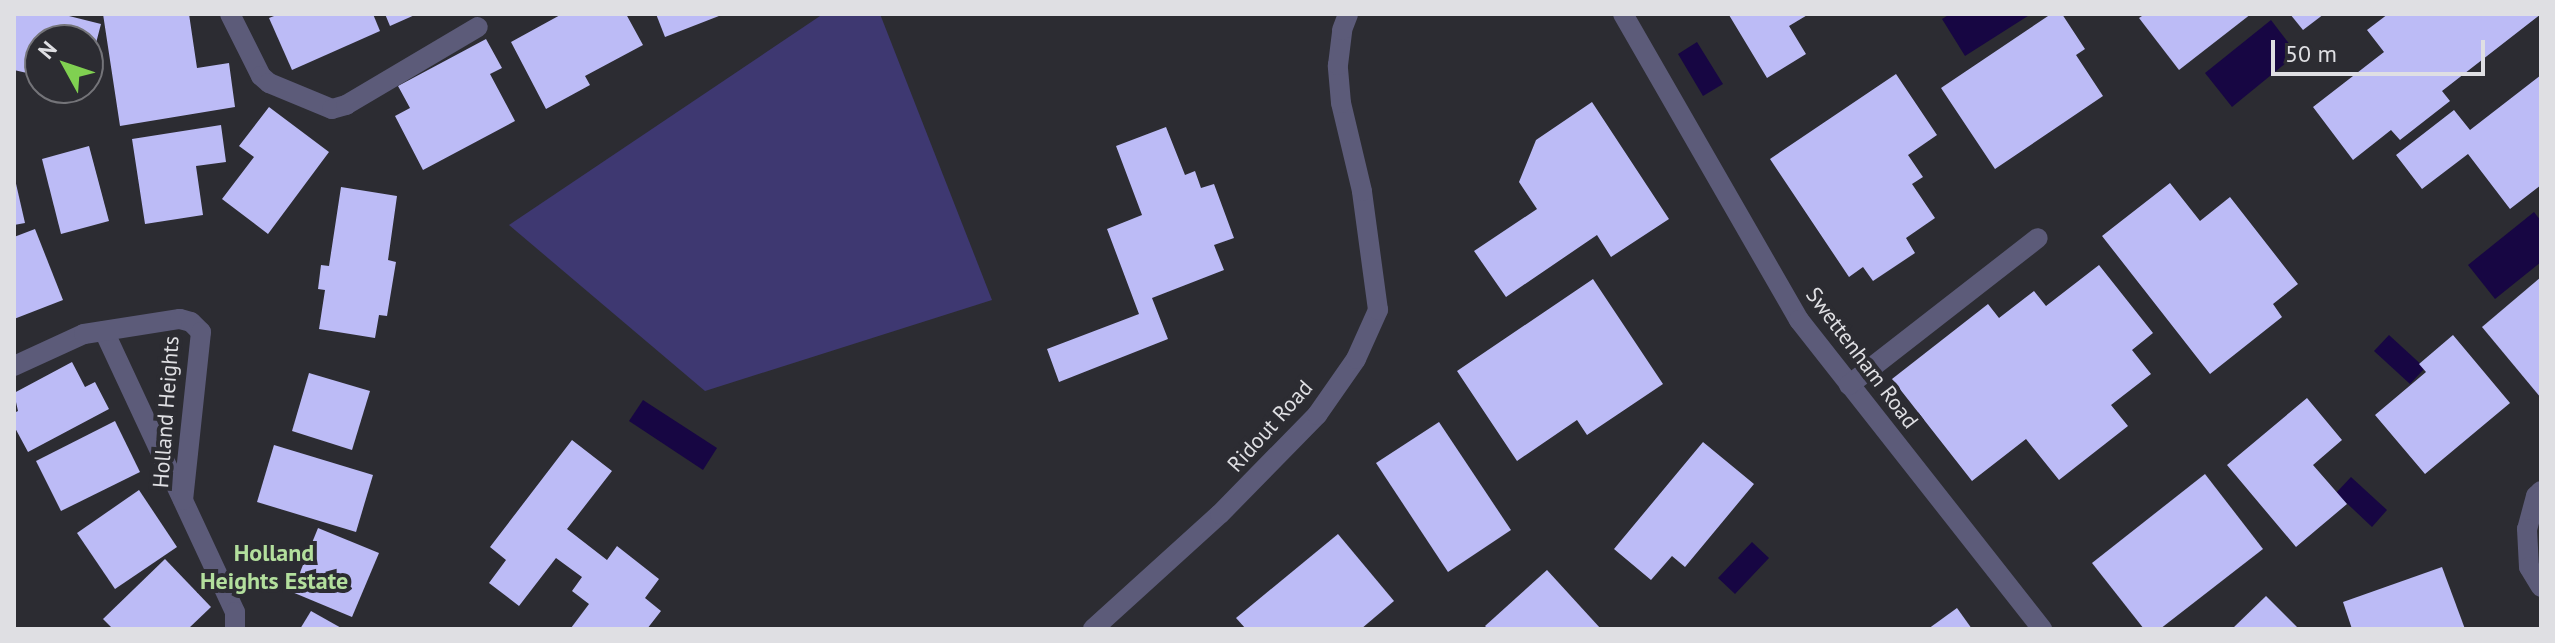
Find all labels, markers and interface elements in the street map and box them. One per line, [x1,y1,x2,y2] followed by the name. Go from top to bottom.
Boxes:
[24,24,104,104] north arrow
[2275,24,2489,74] scale bar
[32,35,63,64] text: N
[2285,38,2337,69] text: 50 m
[1800,282,1924,434] street label: Swettenham Road
[148,335,184,489] street label: Holland Heights
[1222,375,1318,477] street label: Ridout Road
[200,539,348,595] district label: Holland Heights Estate

